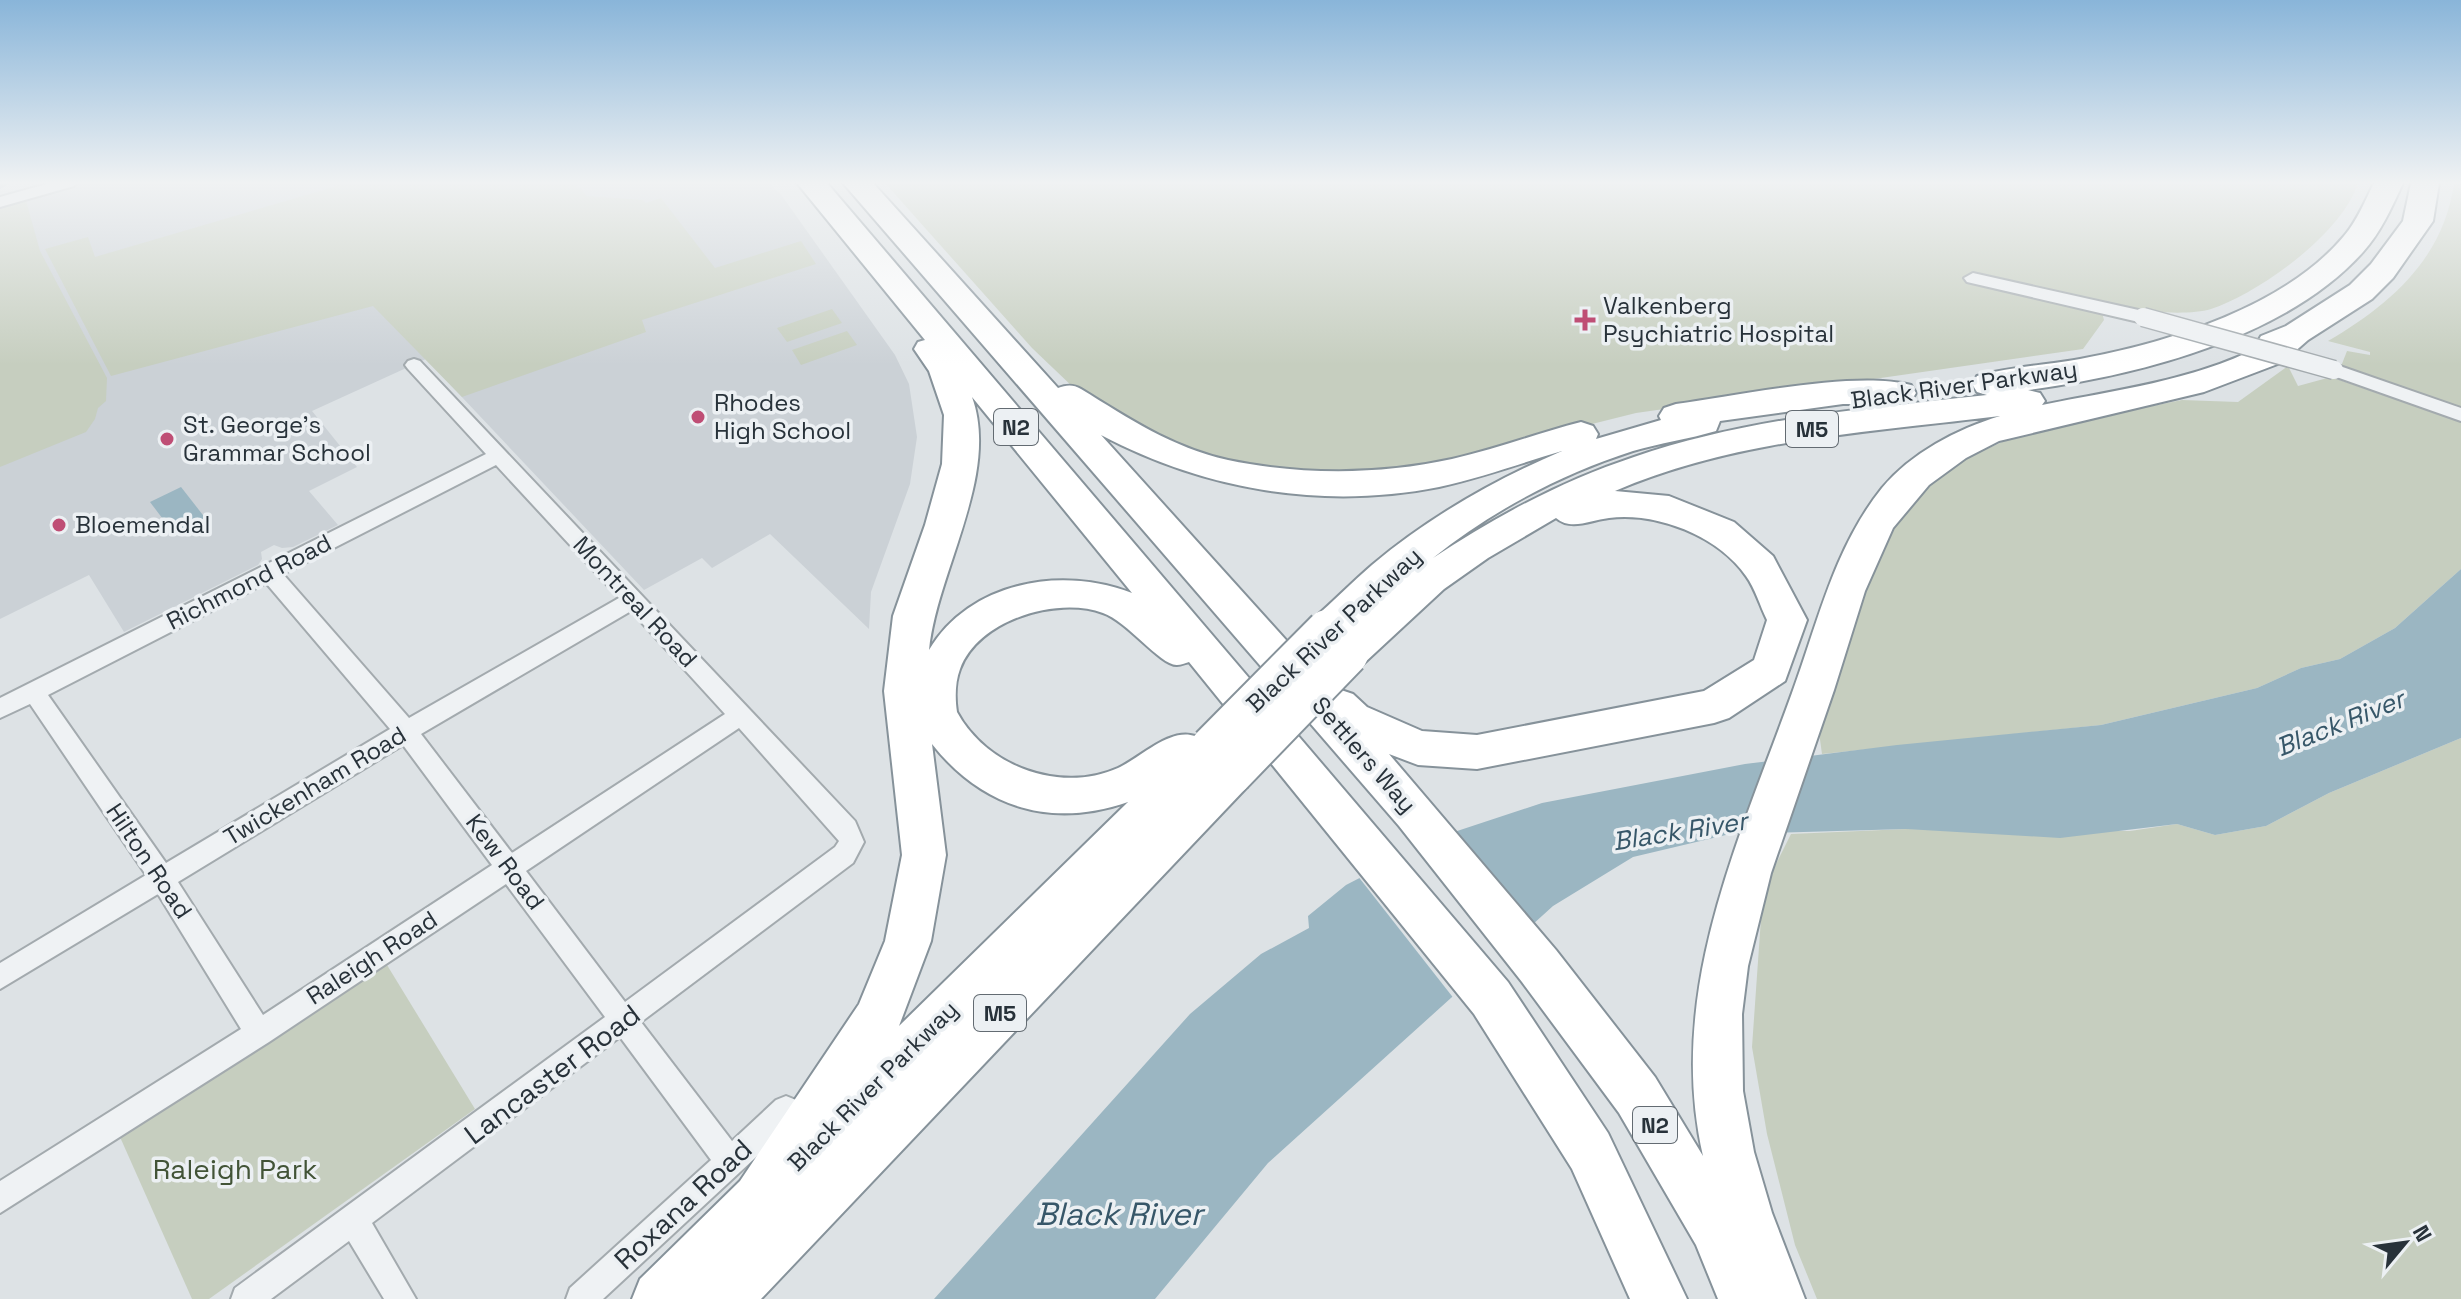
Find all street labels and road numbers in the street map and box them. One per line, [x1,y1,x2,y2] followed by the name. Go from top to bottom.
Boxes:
[1849,353,2079,416] street label: Black River Parkway
[994,409,1038,445] road number: N2
[1786,411,1838,447] road number: M5
[161,527,336,636] street label: Richmond Road
[567,529,704,674] street label: Montreal Road
[1239,540,1428,719] street label: Black River Parkway
[1305,690,1423,819] street label: Settlers Way
[218,719,412,852] street label: Twickenham Road
[99,797,199,924] street label: Hilton Road
[459,807,552,916] street label: Kew Road
[300,904,443,1011] street label: Raleigh Road
[781,994,964,1177] street label: Black River Parkway
[974,995,1026,1031] road number: M5
[457,996,647,1152] street label: Lancaster Road
[1633,1107,1677,1143] road number: N2
[607,1131,759,1277] street label: Roxana Road

